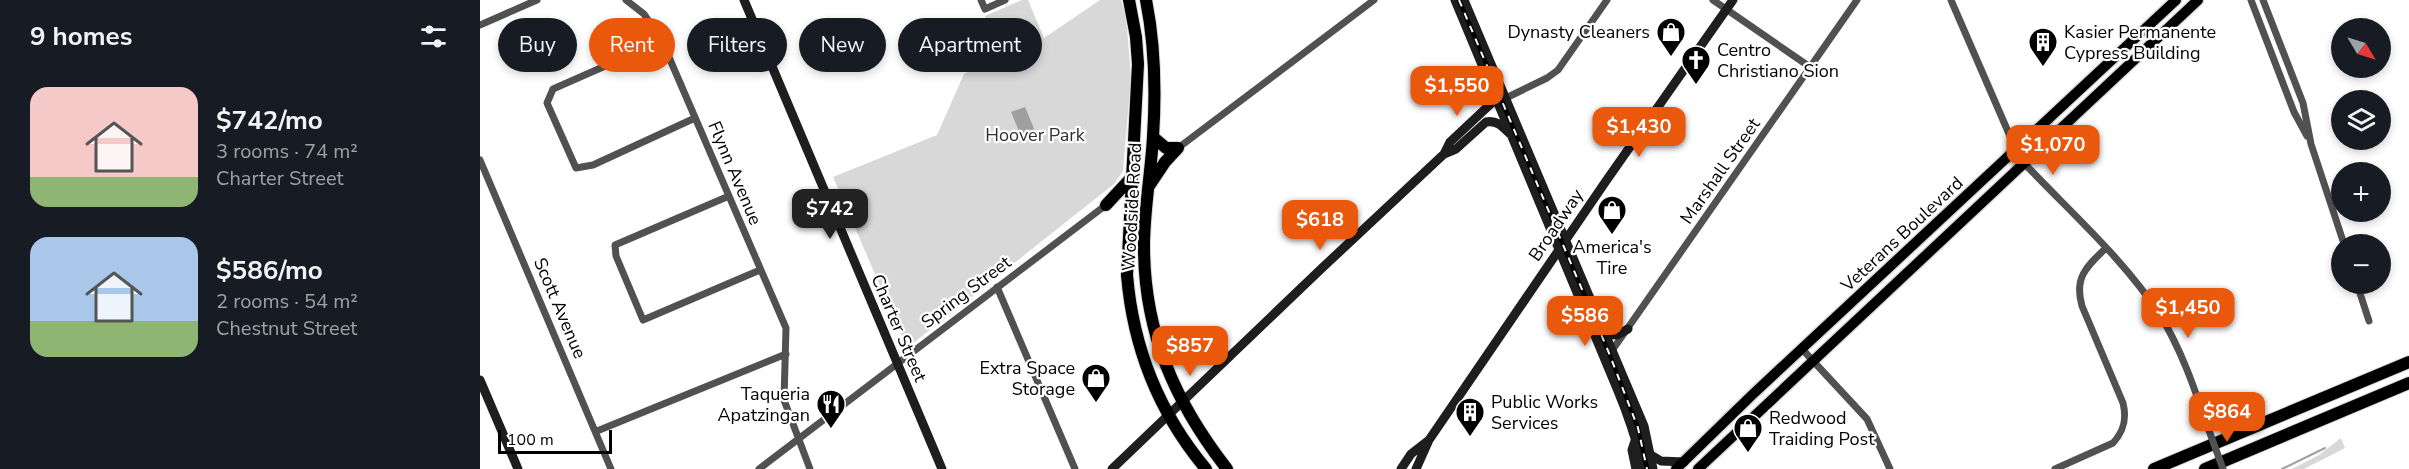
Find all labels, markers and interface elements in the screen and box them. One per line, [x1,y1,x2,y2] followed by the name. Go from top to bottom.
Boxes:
[1655,16,1687,58] shop icon: Dynasty Cleaners
[498,18,577,72] chip: Buy
[589,18,675,72] chip: Rent
[687,18,787,72] chip: Filters
[799,18,886,72] chip: New
[898,18,1042,72] chip: Apartment
[2331,18,2391,78] north arrow
[2331,18,2391,294] map controls
[30,19,132,54] text: 9 homes
[417,20,450,53] icon: filters
[1507,20,1650,44] place label: Dynasty Cleaners
[2064,20,2216,65] place label: Kasier Permanente Cypress Building
[2027,26,2059,68] building icon: Kasier Permanente Cypress Building
[1717,38,1839,83] place label: Centro Christiano Sion
[1680,44,1712,86] church icon: Centro Christiano Sion
[1408,66,1506,117] pin: $1,550
[1425,72,1489,99] text: $1,550
[2331,90,2391,150] button: layers
[216,103,323,138] text: $742/mo
[1590,107,1688,158] pin: $1,430
[78,111,150,183] icon: home
[1607,113,1671,140] text: $1,430
[1675,113,1766,229] street label: Marshall Street
[702,117,768,229] street label: Flynn Avenue
[985,123,1086,147] park label: Hoover Park
[2004,125,2102,176] pin: $1,070
[2021,131,2085,158] text: $1,070
[216,138,358,165] text: 3 rooms · 74 m²
[1117,142,1147,272] street label: Woodside Road
[2331,162,2391,222] button: +
[216,165,344,192] text: Charter Street
[1835,171,1968,298] street label: Veterans Boulevard
[1523,184,1589,266] street label: Broadway
[794,189,866,240] pin: $742
[1596,194,1628,236] shop icon: America's Tire
[806,195,854,222] text: $742
[1284,200,1356,251] pin: $618
[1296,206,1344,233] text: $618
[2331,234,2391,294] button: −
[1572,235,1652,280] place label: America's Tire
[916,250,1016,334] street label: Spring Street
[216,253,323,288] text: $586/mo
[528,254,592,362] street label: Scott Avenue
[78,261,150,333] icon: home
[866,270,933,386] street label: Charter Street
[216,288,358,315] text: 2 rooms · 54 m²
[2139,288,2237,339] pin: $1,450
[2156,294,2220,321] text: $1,450
[1549,296,1621,347] pin: $586
[1561,302,1609,329] text: $586
[216,315,357,342] text: Chestnut Street
[1154,326,1226,377] pin: $857
[1166,332,1214,359] text: $857
[979,356,1075,401] place label: Extra Space Storage
[1080,362,1112,404] shop icon: Extra Space Storage
[717,382,810,427] place label: Taqueria Apatzingan
[815,388,847,430] restaurant icon: Taqueria Apatzingan
[1491,390,1598,435] place label: Public Works Services
[2191,392,2263,443] pin: $864
[1454,396,1486,438] building icon: Public Works Services
[2203,398,2251,425] text: $864
[1769,406,1875,451] place label: Redwood Traiding Post
[1732,412,1764,454] shop icon: Redwood Traiding Post
[498,427,612,454] scale bar
[507,429,554,451] text: 100 m

